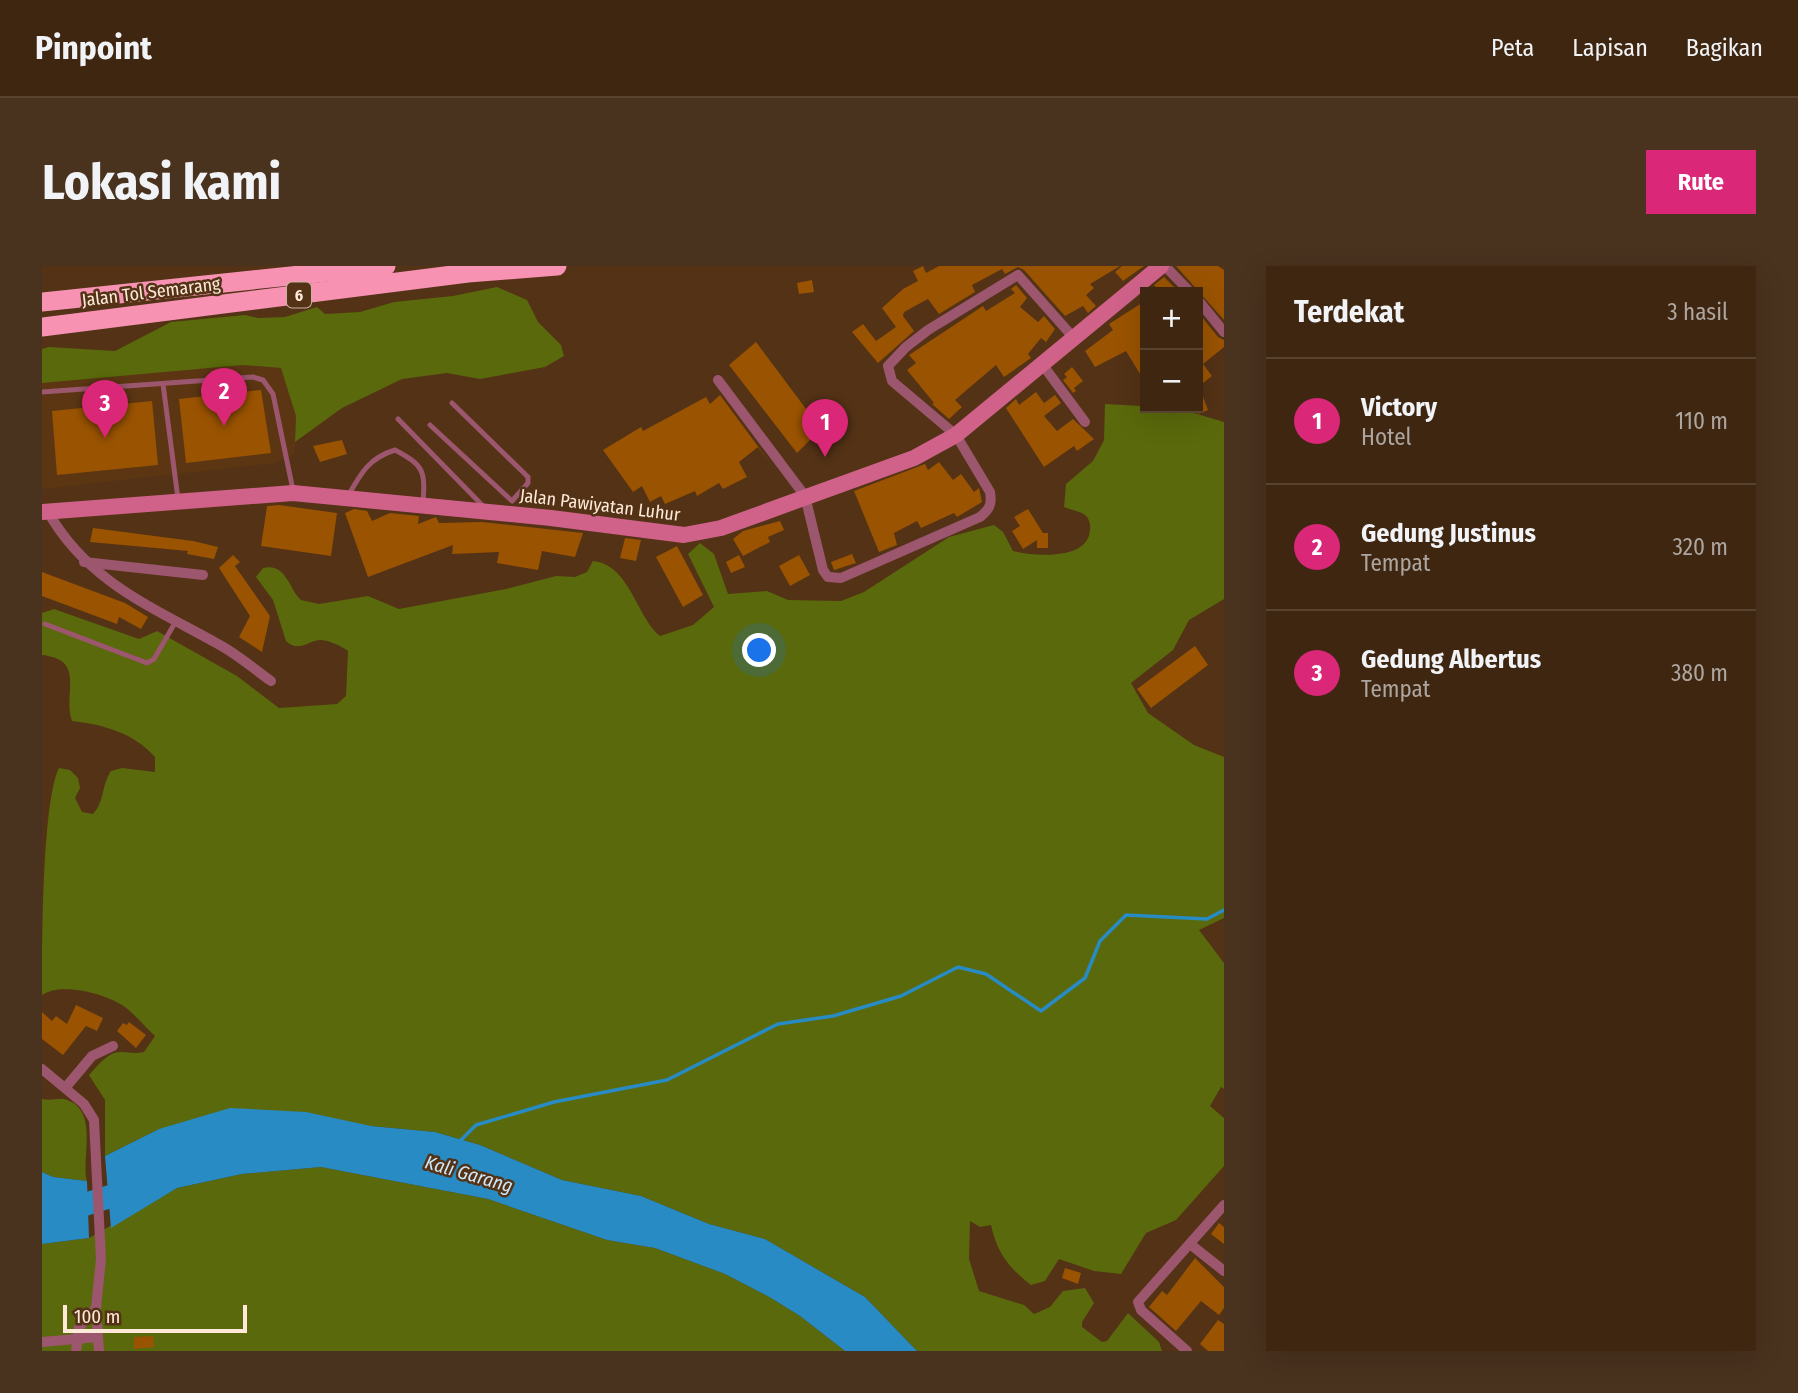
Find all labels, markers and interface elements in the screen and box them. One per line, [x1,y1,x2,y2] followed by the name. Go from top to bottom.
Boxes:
[35,28,152,68] text: Pinpoint
[1491,34,1534,62] text: Peta
[1572,34,1648,62] text: Lapisan
[1686,34,1763,62] text: Bagikan
[1646,150,1756,214] button: Rute
[42,153,281,212] text: Lokasi kami
[80,273,222,311] street label: Jalan Tol Semarang
[287,283,311,308] road number: 6
[1140,287,1203,413] map controls
[1140,287,1203,350] button: +
[1294,294,1404,330] text: Terdekat
[1667,298,1728,326] text: 3 hasil
[1140,350,1203,413] button: −
[201,368,247,426] pin: 2
[82,380,128,438] pin: 3
[1361,392,1437,423] text: Victory
[802,399,848,457] pin: 1
[1312,407,1322,435] text: 1
[1675,407,1728,435] text: 110 m
[1361,423,1412,451] text: Hotel
[519,484,682,526] street label: Jalan Pawiyatan Luhur
[1361,518,1536,549] text: Gedung Justinus
[1312,533,1322,561] text: 2
[1673,533,1728,561] text: 320 m
[1361,549,1430,577] text: Tempat
[742,633,776,667] your location
[1361,644,1541,675] text: Gedung Albertus
[1312,659,1322,687] text: 3
[1671,659,1728,687] text: 380 m
[1361,675,1430,703] text: Tempat
[422,1151,516,1198] water label: Kali Garang
[63,1302,247,1334] scale bar
[74,1305,120,1328] text: 100 m

